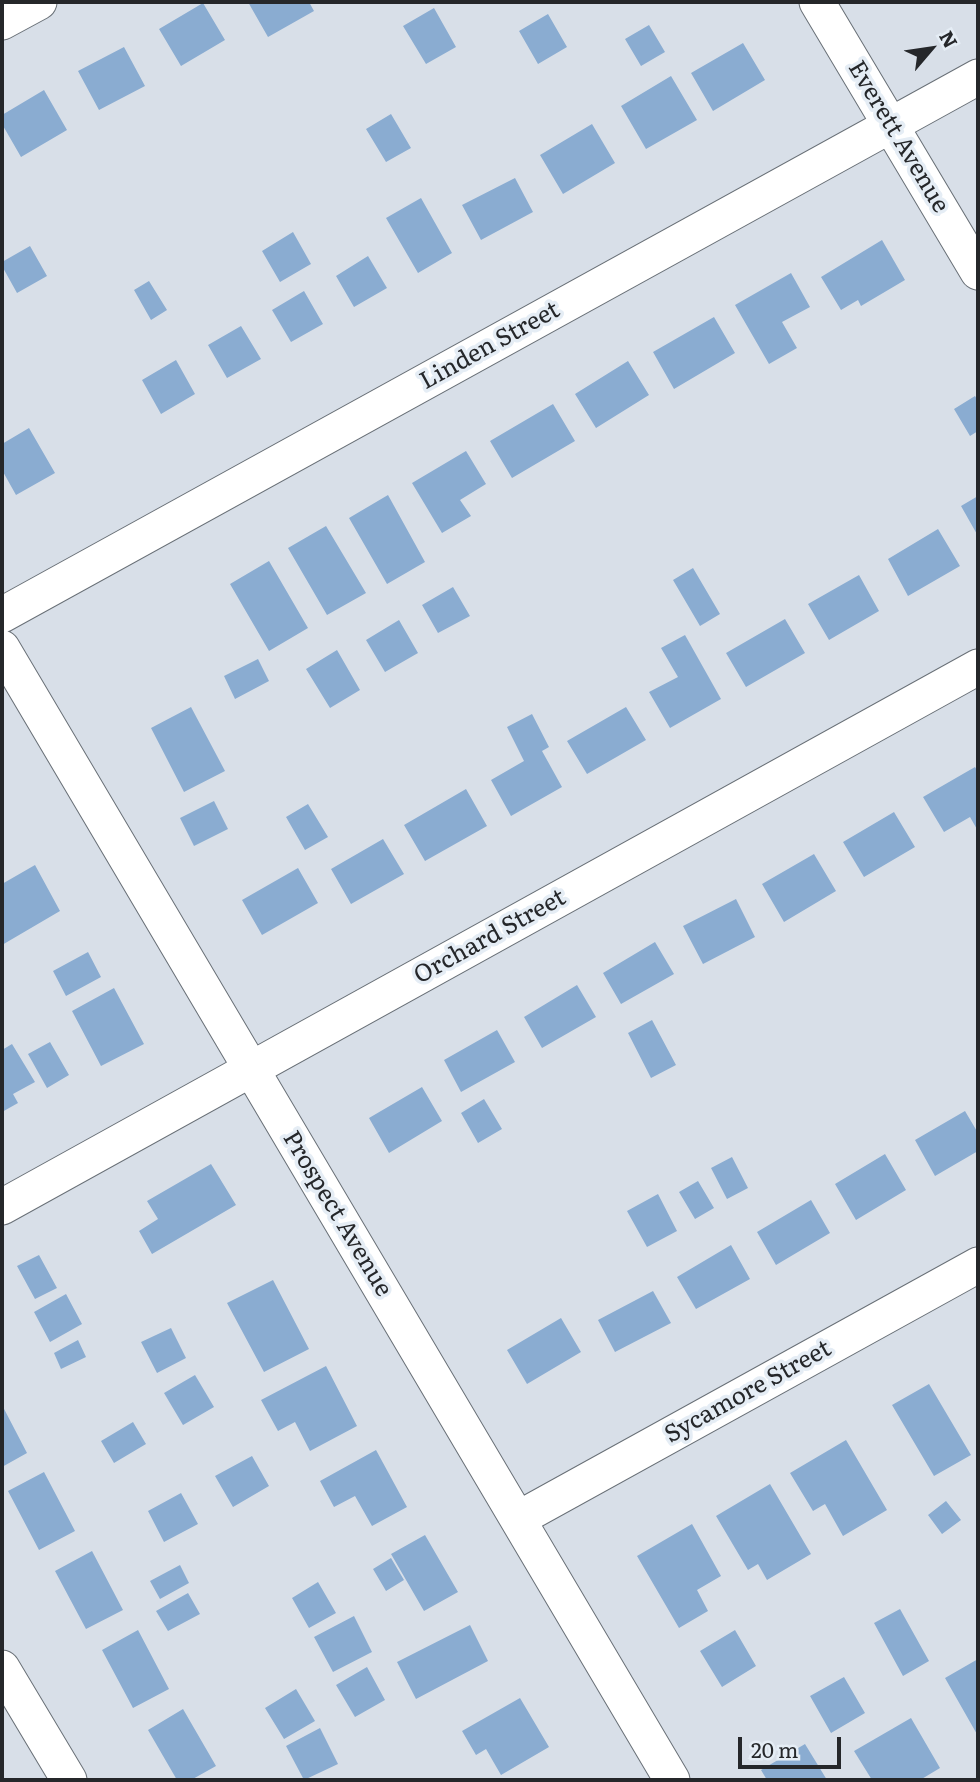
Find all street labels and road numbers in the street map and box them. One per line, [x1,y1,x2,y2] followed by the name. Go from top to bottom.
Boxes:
[841,56,955,218] street label: Everett Avenue
[415,296,565,396] street label: Linden Street
[409,883,571,991] street label: Orchard Street
[276,1126,398,1302] street label: Prospect Avenue
[660,1334,836,1450] street label: Sycamore Street

